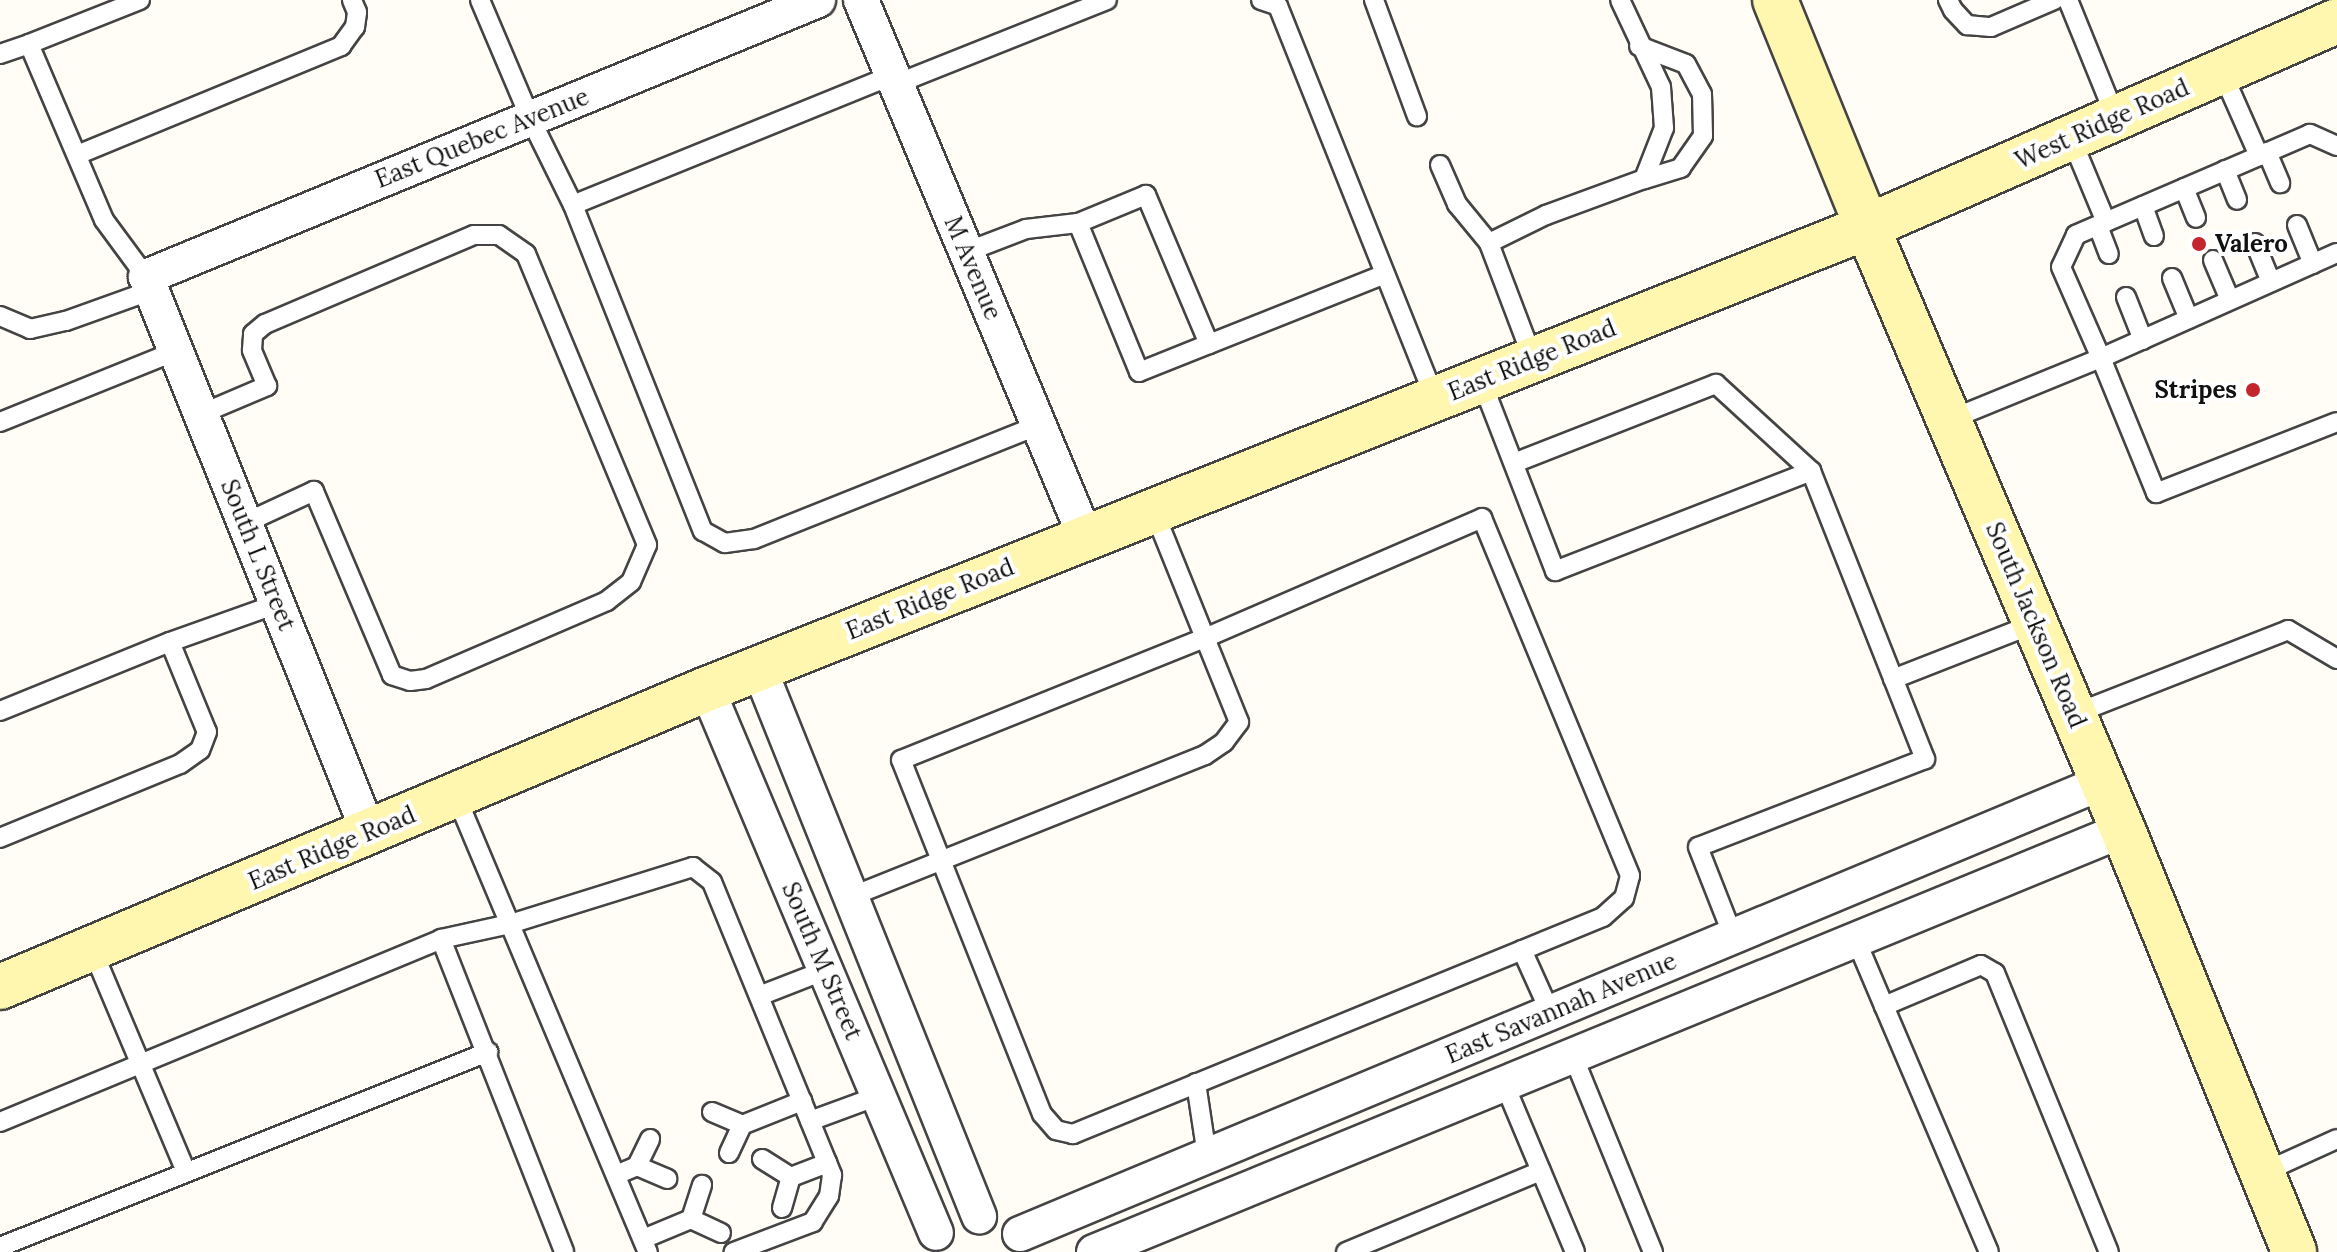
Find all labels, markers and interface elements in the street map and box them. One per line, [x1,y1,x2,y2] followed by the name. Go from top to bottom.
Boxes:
[2011,73,2193,175] street label: West Ridge Road
[371,82,593,194] street label: East Quebec Avenue
[938,212,1008,324] street label: M Avenue
[2215,230,2288,258] place label: Valero
[2190,235,2208,253] marker: Valero
[1444,313,1620,407] street label: East Ridge Road
[2155,376,2237,404] place label: Stripes
[2244,381,2262,399] marker: Stripes
[215,475,301,635] street label: South L Street
[1980,518,2092,732] street label: South Jackson Road
[842,552,1018,646] street label: East Ridge Road
[244,800,420,896] street label: East Ridge Road
[776,878,868,1044] street label: South M Street
[1441,946,1681,1070] street label: East Savannah Avenue

